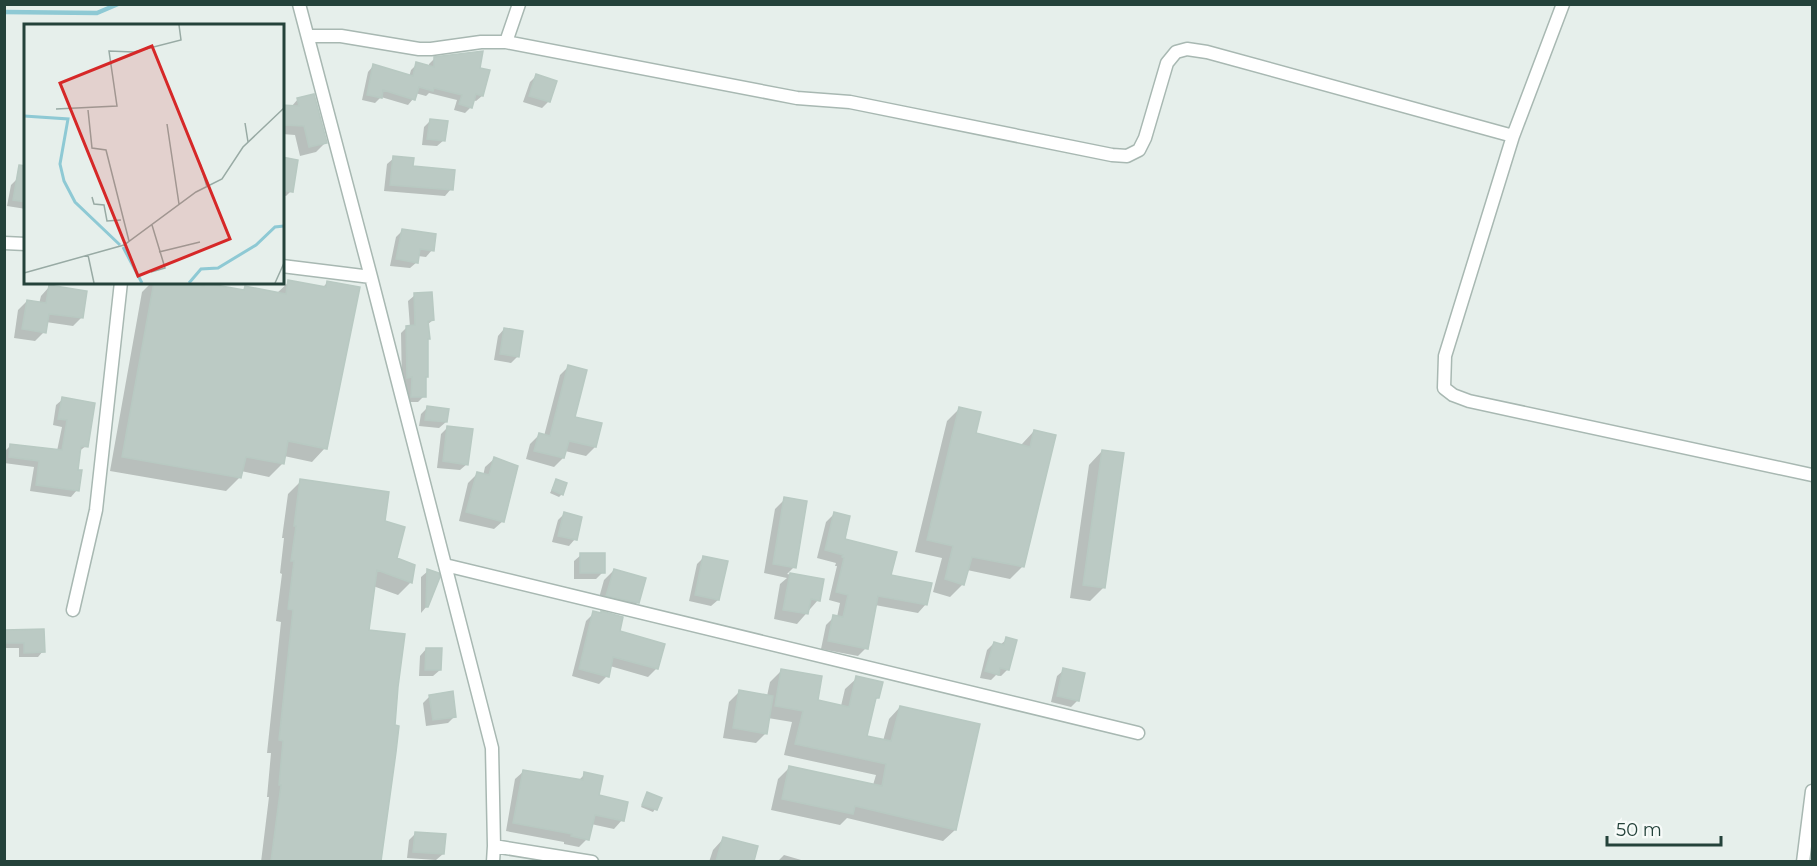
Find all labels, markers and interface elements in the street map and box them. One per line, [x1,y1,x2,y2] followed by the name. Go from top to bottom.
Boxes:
[24,24,284,284] inset map
[1607,809,1721,847] scale bar
[1616,819,1662,841] text: 50 m

